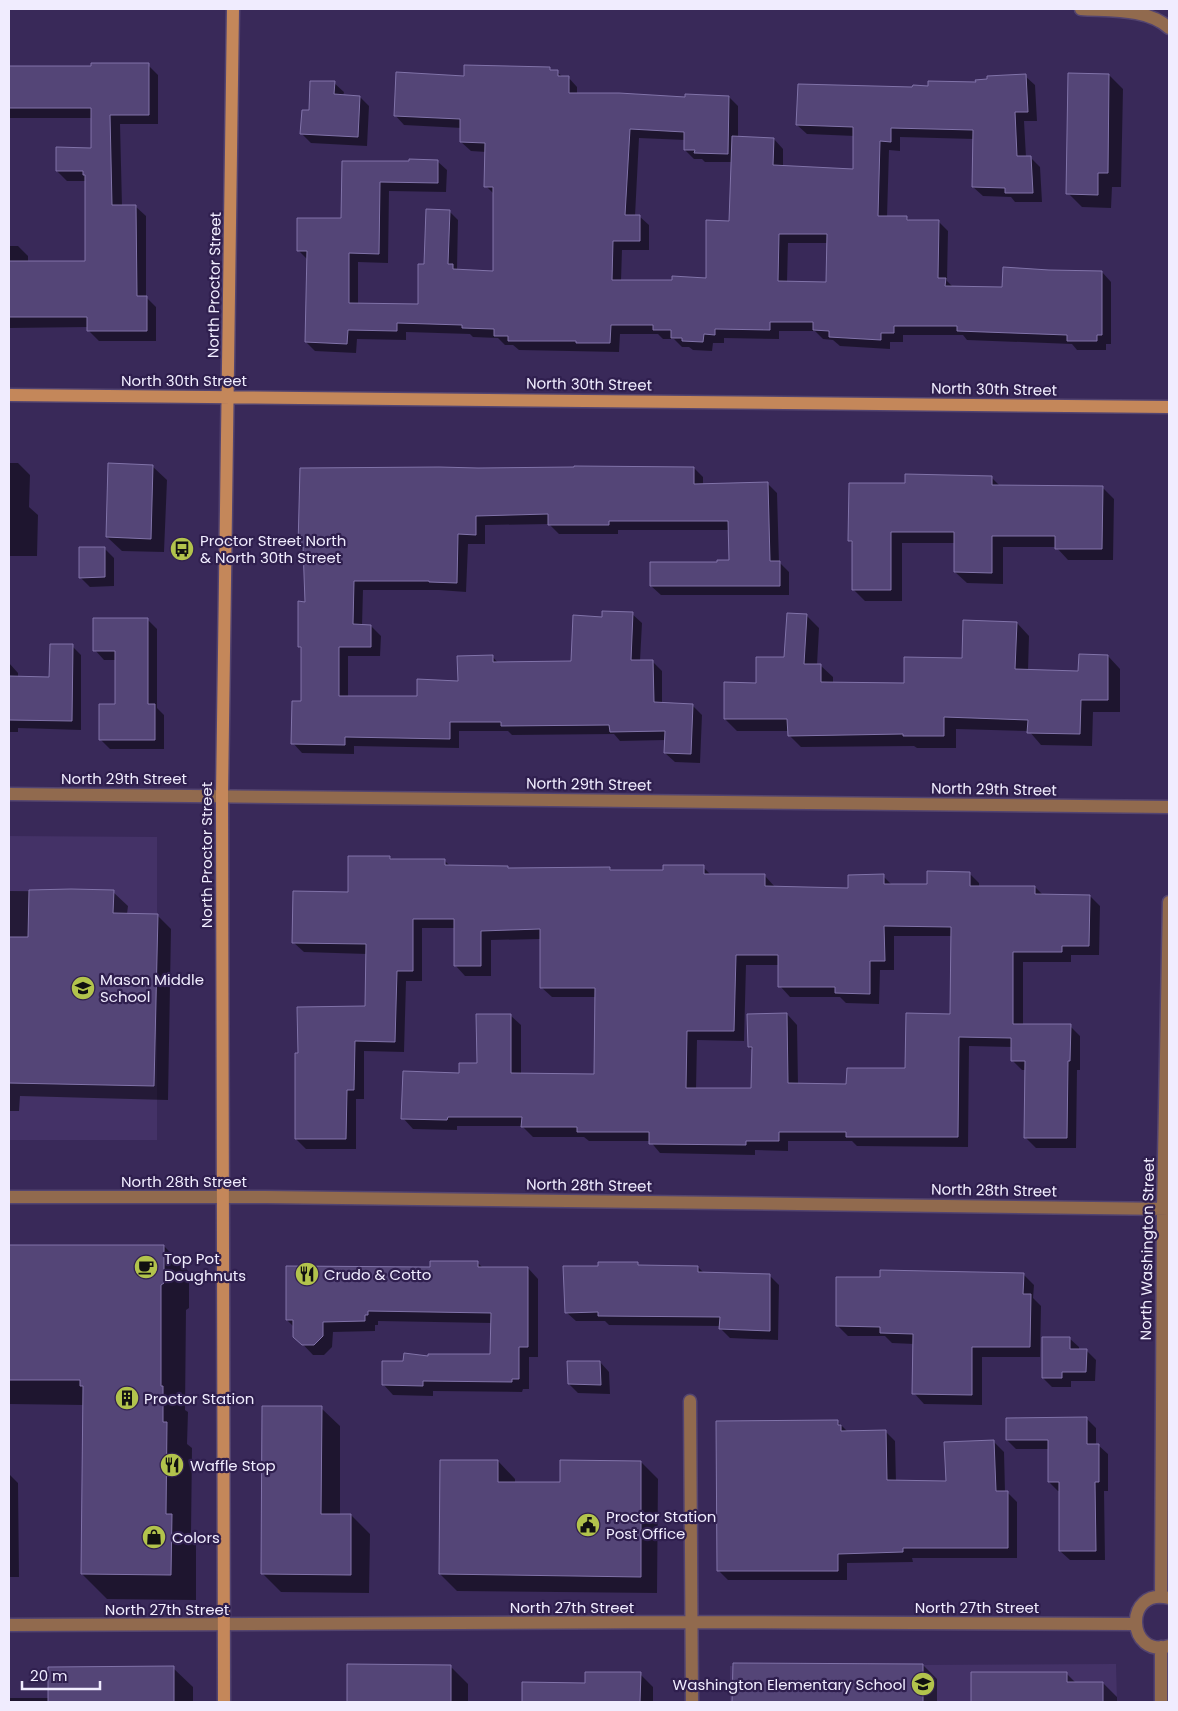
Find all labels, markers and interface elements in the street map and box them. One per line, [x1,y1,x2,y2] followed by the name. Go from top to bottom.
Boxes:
[202,212,226,358] street label: North Proctor Street
[121,370,247,391] street label: North 30th Street
[526,372,652,396] street label: North 30th Street
[931,377,1057,401] street label: North 30th Street
[200,530,346,568] place label: Proctor Street North & North 30th Street
[169,536,195,562] bus stop icon: Proctor Street North & North 30th Street
[61,768,187,789] street label: North 29th Street
[526,772,652,796] street label: North 29th Street
[931,777,1057,801] street label: North 29th Street
[196,782,217,928] street label: North Proctor Street
[100,969,204,1007] place label: Mason Middle School
[70,975,96,1001] school or university icon: Mason Middle School
[1135,1157,1159,1341] street label: North Washington Street
[121,1171,247,1192] street label: North 28th Street
[526,1173,652,1197] street label: North 28th Street
[931,1178,1057,1202] street label: North 28th Street
[164,1248,246,1286] place label: Top Pot Doughnuts
[133,1254,159,1280] cafe icon: Top Pot Doughnuts
[294,1261,320,1287] restaurant icon: Crudo & Cotto
[324,1264,431,1285] place label: Crudo & Cotto
[114,1385,140,1411] building icon: Proctor Station
[144,1388,254,1409] place label: Proctor Station
[159,1452,185,1478] restaurant icon: Waffle Stop
[190,1455,276,1476] place label: Waffle Stop
[606,1506,716,1544] place label: Proctor Station Post Office
[575,1512,601,1538] public building icon: Proctor Station Post Office
[141,1524,167,1550] shop icon: Colors
[172,1527,220,1548] place label: Colors
[510,1597,634,1618] street label: North 27th Street
[915,1597,1039,1618] street label: North 27th Street
[105,1599,229,1620] street label: North 27th Street
[22,1658,100,1690] scale bar
[30,1665,68,1686] text: 20 m
[910,1671,936,1697] school or university icon: Washington Elementary School
[673,1674,906,1695] place label: Washington Elementary School

